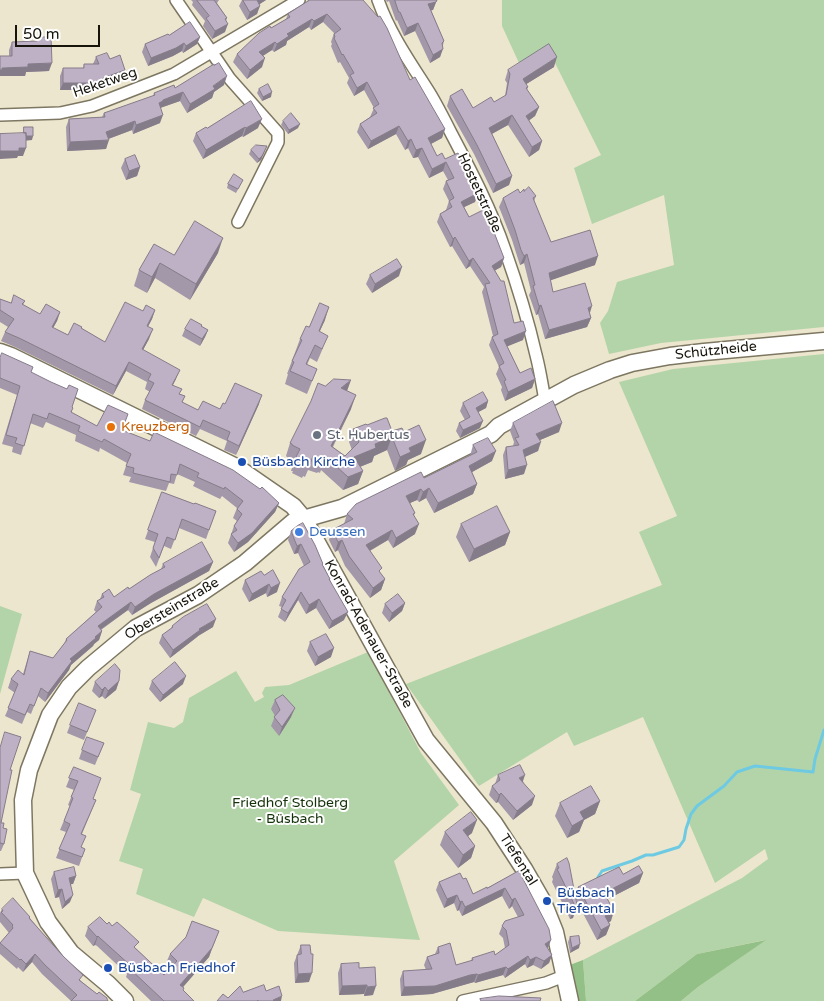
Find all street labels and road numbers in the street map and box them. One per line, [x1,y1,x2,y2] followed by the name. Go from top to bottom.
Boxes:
[71,64,139,102] street label: Heketweg
[453,151,505,235] street label: Hostetstraße
[674,338,758,364] street label: Schützheide
[320,557,416,711] street label: Konrad-Adenauer-Straße
[122,574,222,644] street label: Obersteinstraße
[496,831,540,889] street label: Tiefental

